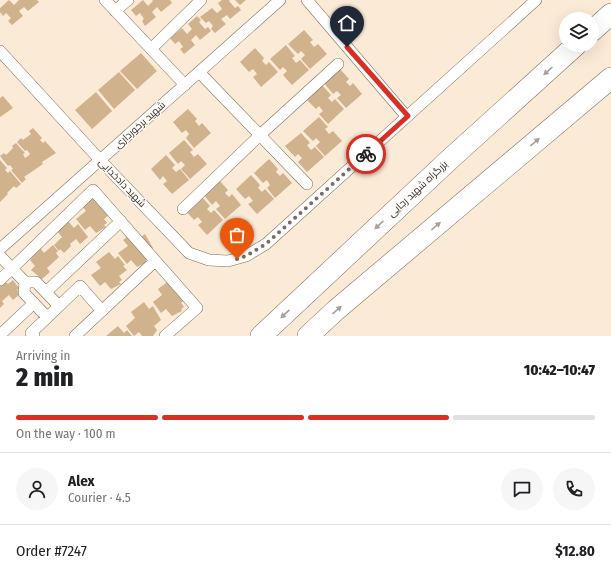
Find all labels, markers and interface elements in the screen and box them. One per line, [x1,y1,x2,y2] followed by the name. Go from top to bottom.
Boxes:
[330,6,364,47] pin
[336,12,358,34] icon: home
[559,12,599,52] map controls
[559,12,599,52] button: layers
[543,66,552,75] one-way arrow
[112,99,168,151] street label: شهید برخورداری
[346,134,386,174] courier
[530,137,541,146] one-way arrow
[355,143,377,165] icon: bike
[96,156,148,210] street label: شهید دادخدایی
[386,158,450,220] street label: بزرگراه شهید رجایی
[220,218,254,259] pin
[375,220,384,229] one-way arrow
[431,221,441,230] one-way arrow
[226,224,248,246] icon: bag
[332,305,342,314] one-way arrow
[280,309,289,318] one-way arrow
[16,348,70,363] text: Arriving in
[524,361,595,379] text: 10:42–10:47
[16,362,74,393] text: 2 min
[16,426,116,441] text: On the way · 100 m
[16,468,58,510] button: person
[501,468,543,510] button: chat
[553,468,595,510] button: phone
[68,472,95,490] text: Alex
[68,490,131,505] text: Courier · 4.5
[16,542,87,560] text: Order #7247
[555,542,595,560] text: $12.80

